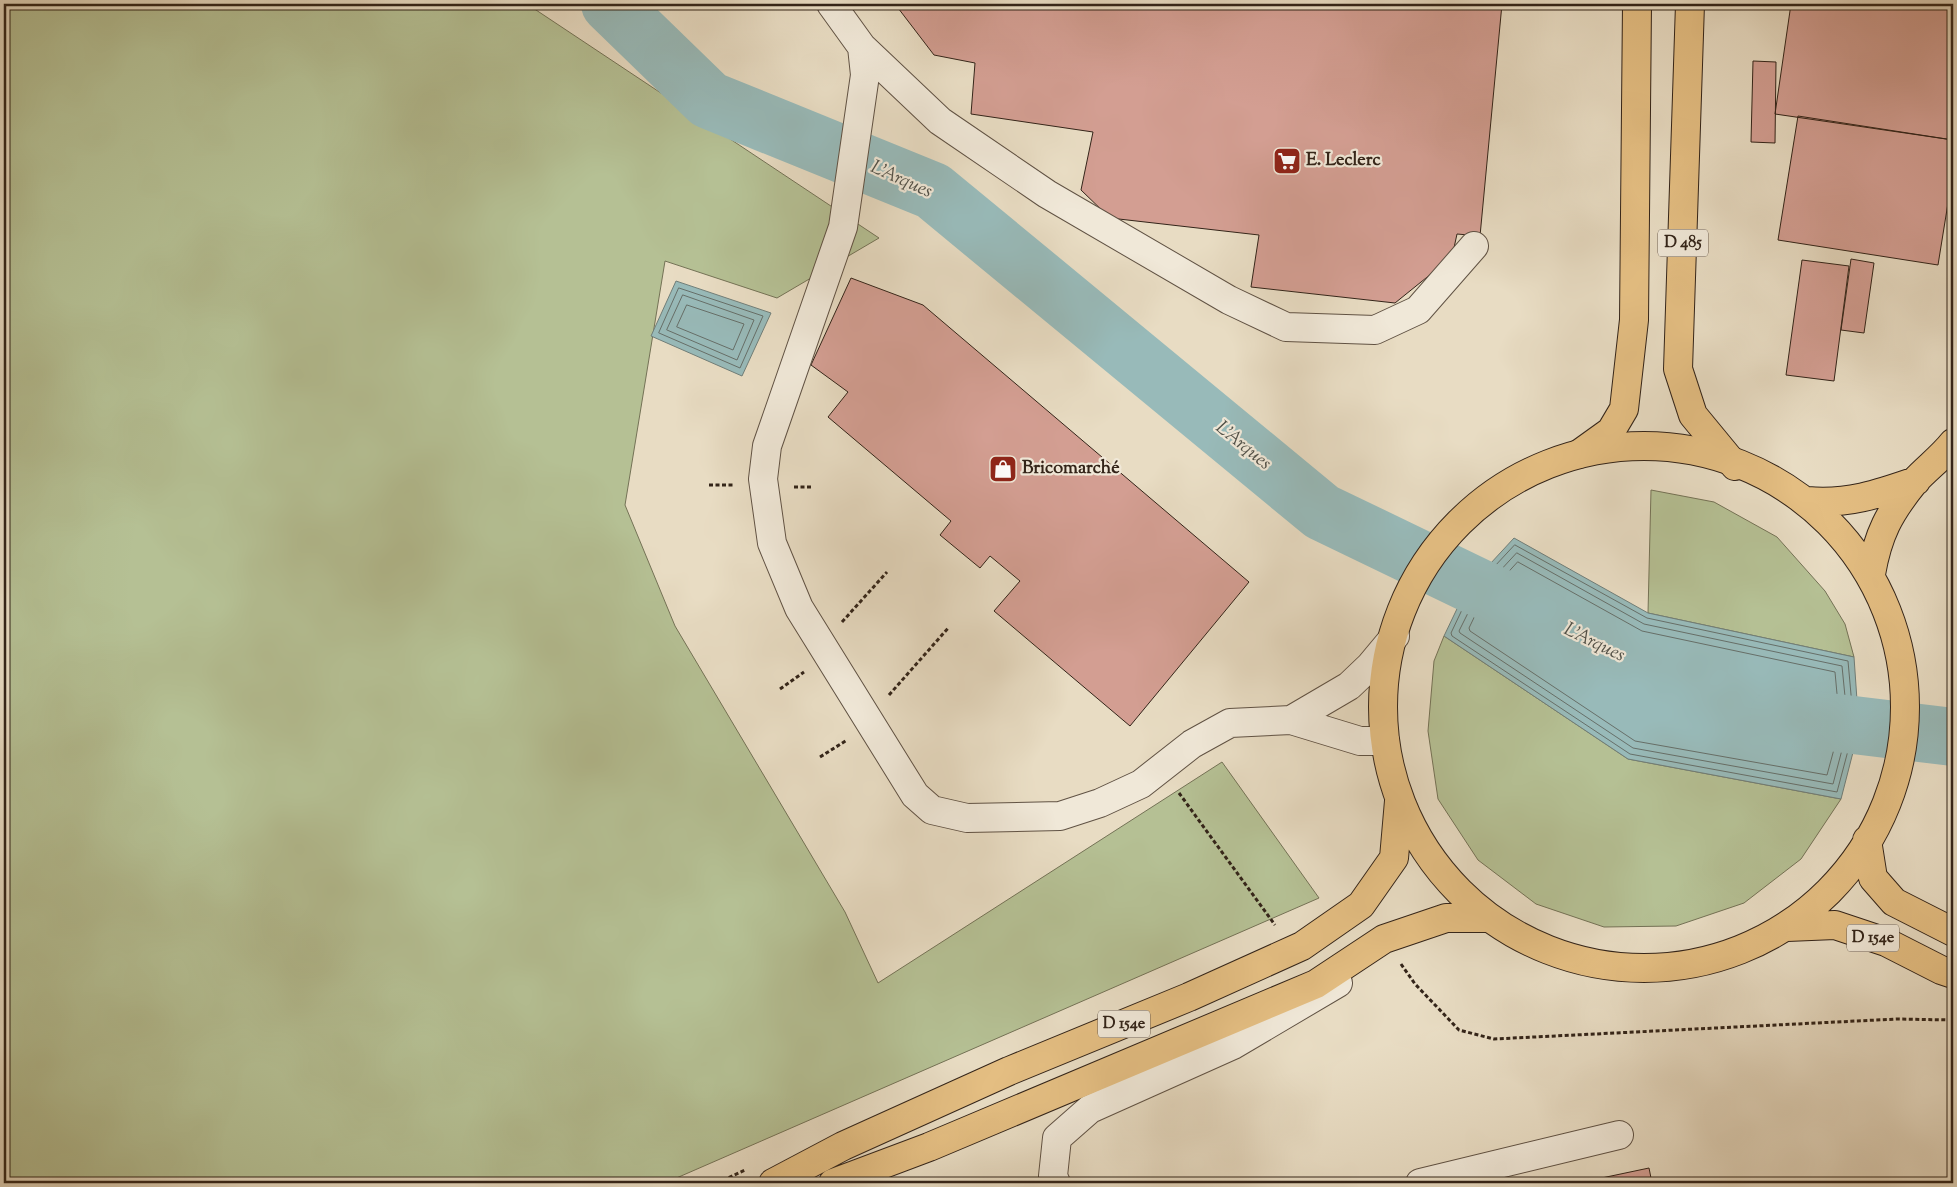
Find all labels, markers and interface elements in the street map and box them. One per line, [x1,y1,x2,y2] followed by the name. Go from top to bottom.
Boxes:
[1272,146,1302,176] supermarket icon: E. Leclerc
[1306,148,1382,174] place label: E. Leclerc
[866,154,936,206] water label: L'Arques
[1658,230,1708,256] road number: D 485
[1209,415,1277,477] water label: L'Arques
[988,454,1018,484] shop icon: Bricomarché
[1022,456,1120,482] place label: Bricomarché
[1559,617,1629,669] water label: L'Arques
[1847,924,1899,951] road number: D 154e
[1098,1011,1150,1038] road number: D 154e

